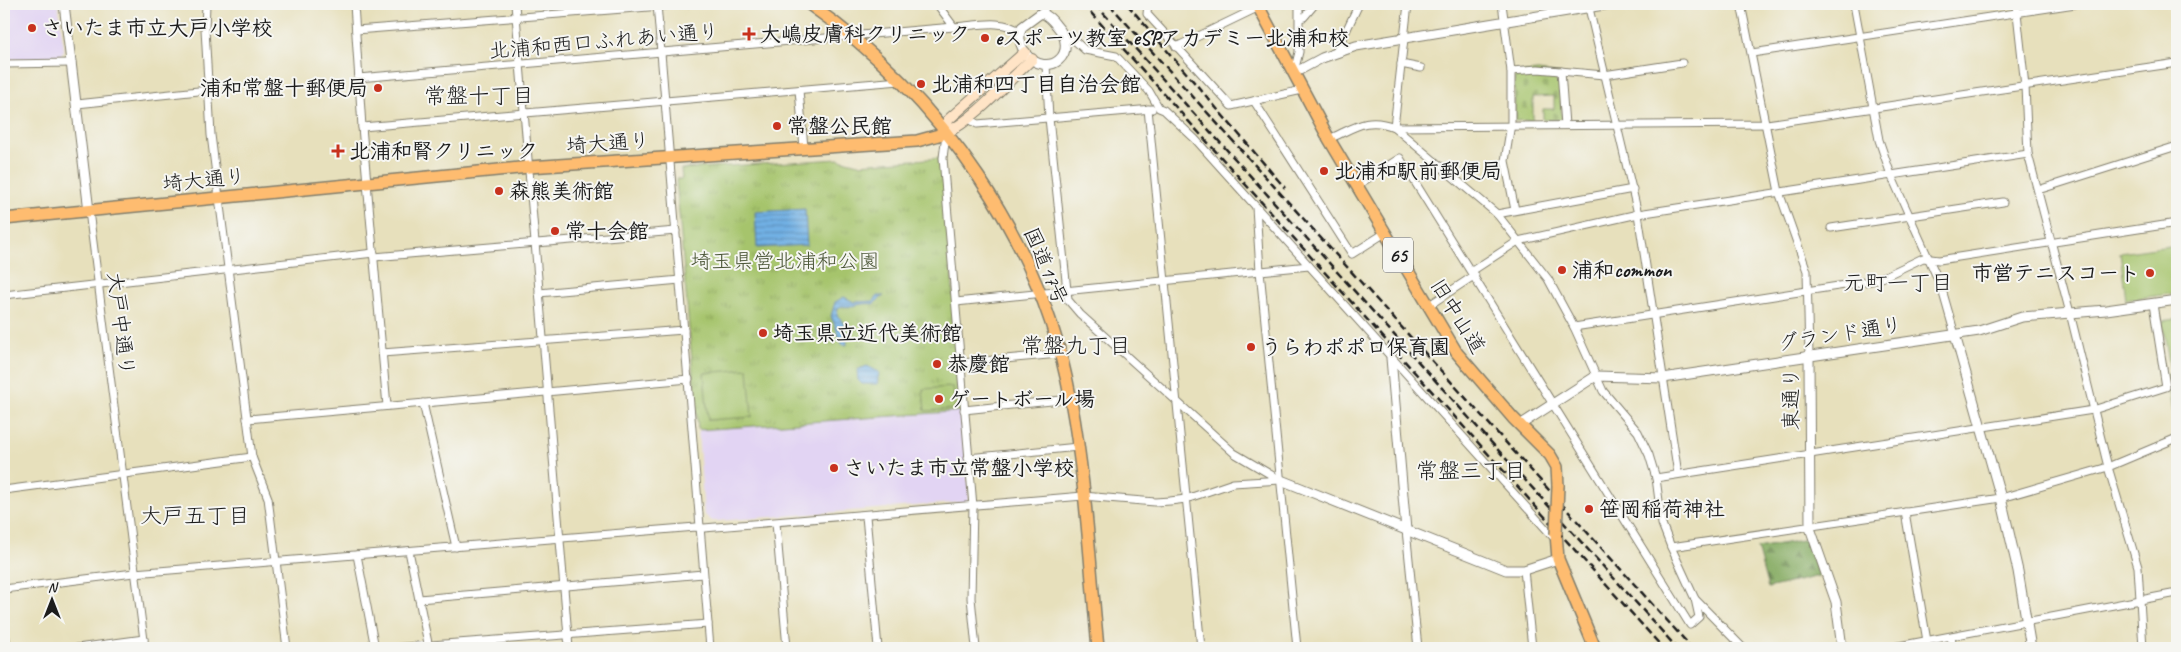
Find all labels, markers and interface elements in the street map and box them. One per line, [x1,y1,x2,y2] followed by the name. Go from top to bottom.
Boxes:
[42,15,273,41] place label: さいたま市立大戸小学校
[488,18,720,64] street label: 北浦和西口ふれあい通り
[760,21,970,47] place label: 大嶋皮膚科クリニック
[26,22,38,34] marker: さいたま市立大戸小学校
[995,25,1349,51] place label: eスポーツ教室 eSPアカデミー北浦和校
[742,27,756,41] marker: 大嶋皮膚科クリニック
[979,32,991,44] marker: eスポーツ教室 eSPアカデミー北浦和校
[931,71,1141,97] place label: 北浦和四丁目自治会館
[200,75,368,101] place label: 浦和常盤十郵便局
[915,78,927,90] marker: 北浦和四丁目自治会館
[372,82,384,94] marker: 浦和常盤十郵便局
[424,82,534,110] district label: 常盤十丁目
[787,113,892,139] place label: 常盤公民館
[771,120,783,132] marker: 常盤公民館
[565,127,651,159] street label: 埼大通り
[349,138,538,164] place label: 北浦和腎クリニック
[331,144,345,158] marker: 北浦和腎クリニック
[1334,158,1502,184] place label: 北浦和駅前郵便局
[161,163,247,197] street label: 埼大通り
[1318,165,1330,177] marker: 北浦和駅前郵便局
[509,178,614,204] place label: 森熊美術館
[493,185,505,197] marker: 森熊美術館
[565,218,649,244] place label: 常十会館
[1018,223,1074,309] street label: 国道17号
[549,225,561,237] marker: 常十会館
[1383,238,1413,272] road number: 65
[691,248,880,274] park label: 埼玉県営北浦和公園
[1572,257,1673,283] place label: 浦和common
[1972,260,2140,286] place label: 市営テニスコート
[1556,264,1568,276] marker: 浦和common
[2144,267,2156,279] marker: 市営テニスコート
[1843,269,1953,297] district label: 元町一丁目
[102,270,140,378] street label: 大戸中通り
[1425,273,1491,359] street label: 旧中山道
[1776,311,1904,357] street label: グランド通り
[773,320,962,346] place label: 埼玉県立近代美術館
[757,327,769,339] marker: 埼玉県立近代美術館
[1021,332,1131,360] district label: 常盤九丁目
[1261,334,1450,360] place label: うらわポポロ保育園
[1245,341,1257,353] marker: うらわポポロ保育園
[947,351,1010,377] place label: 恭慶館
[931,358,943,370] marker: 恭慶館
[1778,368,1804,431] street label: 東通り
[949,386,1095,412] place label: ゲートボール場
[933,393,945,405] marker: ゲートボール場
[844,455,1075,481] place label: さいたま市立常盤小学校
[1416,457,1526,485] district label: 常盤三丁目
[828,462,840,474] marker: さいたま市立常盤小学校
[1599,496,1725,522] place label: 笹岡稲荷神社
[140,502,250,530] district label: 大戸五丁目
[1583,503,1595,515] marker: 笹岡稲荷神社
[28,574,78,624] north arrow
[48,579,59,596] text: N

